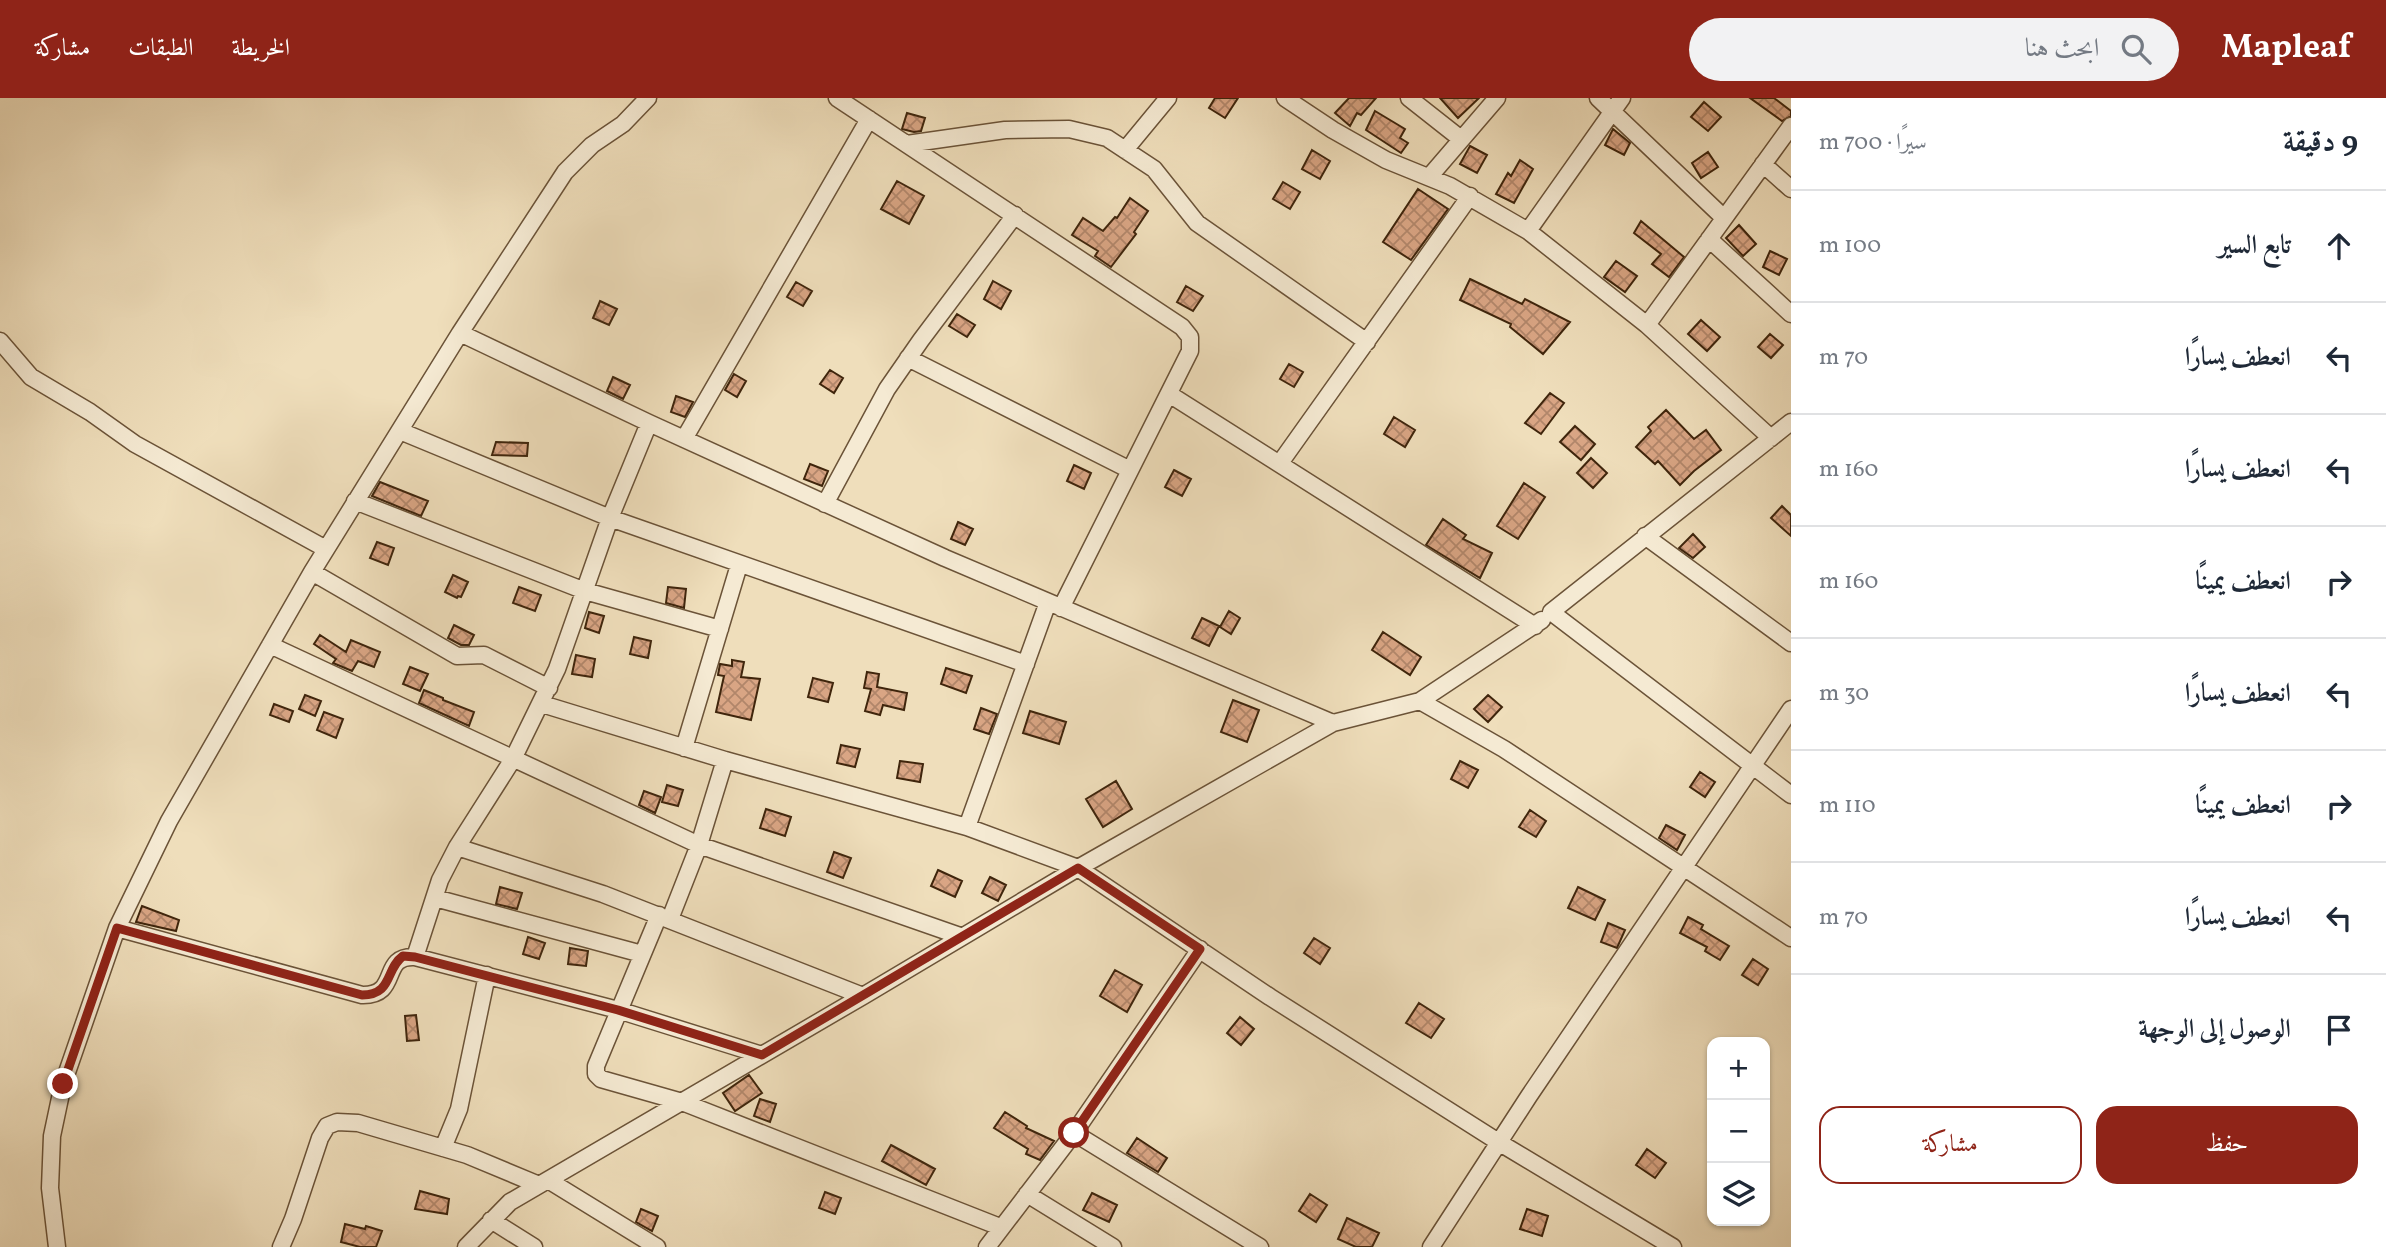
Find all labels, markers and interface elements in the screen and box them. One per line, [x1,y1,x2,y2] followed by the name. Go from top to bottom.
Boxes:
[1689,18,2179,81] search box
[2221,26,2351,72] text: Mapleaf
[2117,30,2155,68] icon: search
[2025,31,2099,67] text: ابحث هنا
[35,32,90,66] text: مشاركة
[128,32,194,66] text: الطبقات
[232,32,290,66] text: الخريطة
[2283,122,2358,164] text: 9 دقيقة
[1819,127,1927,159] text: سيرًا · 700 m
[2320,227,2358,265] icon: ahead
[2218,228,2291,264] text: تابع السير
[1819,230,1881,262] text: 100 m
[2320,339,2358,377] icon: left
[2185,340,2291,376] text: انعطف يسارًا
[1819,342,1868,374] text: 70 m
[2320,451,2358,489] icon: left
[2185,452,2291,488] text: انعطف يسارًا
[1819,454,1878,486] text: 160 m
[2320,563,2358,601] icon: right
[2195,564,2291,600] text: انعطف يمينًا
[1819,566,1878,598] text: 160 m
[2320,675,2358,713] icon: left
[2185,676,2291,712] text: انعطف يسارًا
[1819,678,1869,710] text: 30 m
[2320,787,2358,825] icon: right
[2195,788,2291,824] text: انعطف يمينًا
[1819,790,1876,822] text: 110 m
[2320,899,2358,937] icon: left
[2185,900,2291,936] text: انعطف يسارًا
[1819,902,1868,934] text: 70 m
[2320,1011,2358,1049] icon: arrive
[2138,1012,2291,1048] text: الوصول إلى الوجهة
[1707,1037,1770,1226] map controls
[1707,1037,1770,1100] button: +
[47,1068,78,1099] route end
[1707,1100,1770,1163] button: −
[1819,1106,2082,1184] button: مشاركة
[2096,1106,2358,1184] button: حفظ
[1058,1117,1089,1148] route start
[1707,1163,1770,1226] button: layers

